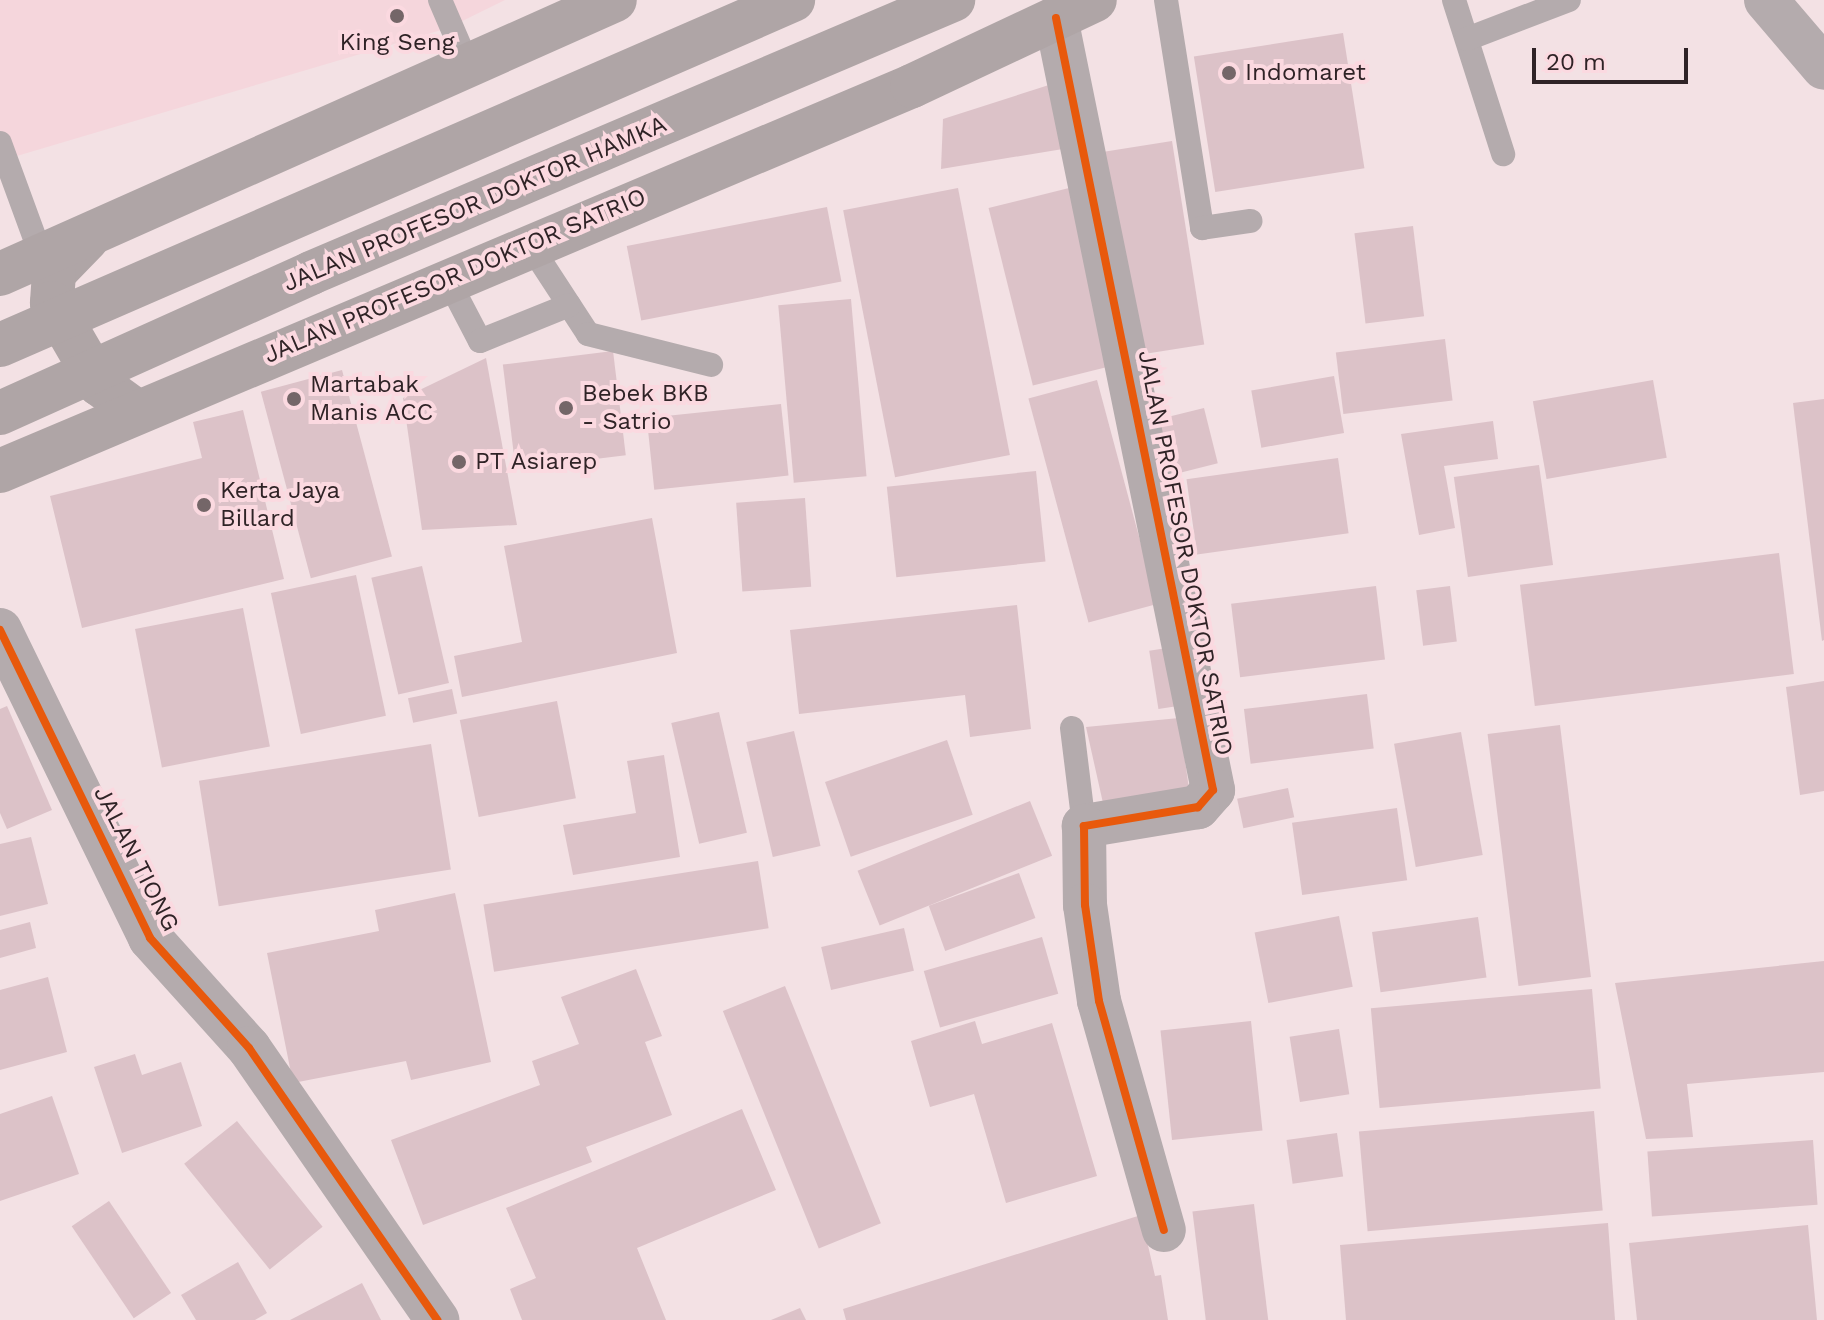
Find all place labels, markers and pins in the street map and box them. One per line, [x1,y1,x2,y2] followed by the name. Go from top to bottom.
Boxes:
[388,7,406,25] marker: King Seng
[340,29,454,57] place label: King Seng
[1245,59,1366,87] place label: Indomaret
[1220,64,1238,82] marker: Indomaret
[310,371,434,427] place label: Martabak Manis ACC
[582,380,709,436] place label: Bebek BKB - Satrio
[285,390,303,408] marker: Martabak Manis ACC
[557,399,575,417] marker: Bebek BKB - Satrio
[475,448,599,476] place label: PT Asiarep
[450,453,468,471] marker: PT Asiarep
[220,477,341,533] place label: Kerta Jaya Billard
[195,496,213,514] marker: Kerta Jaya Billard

